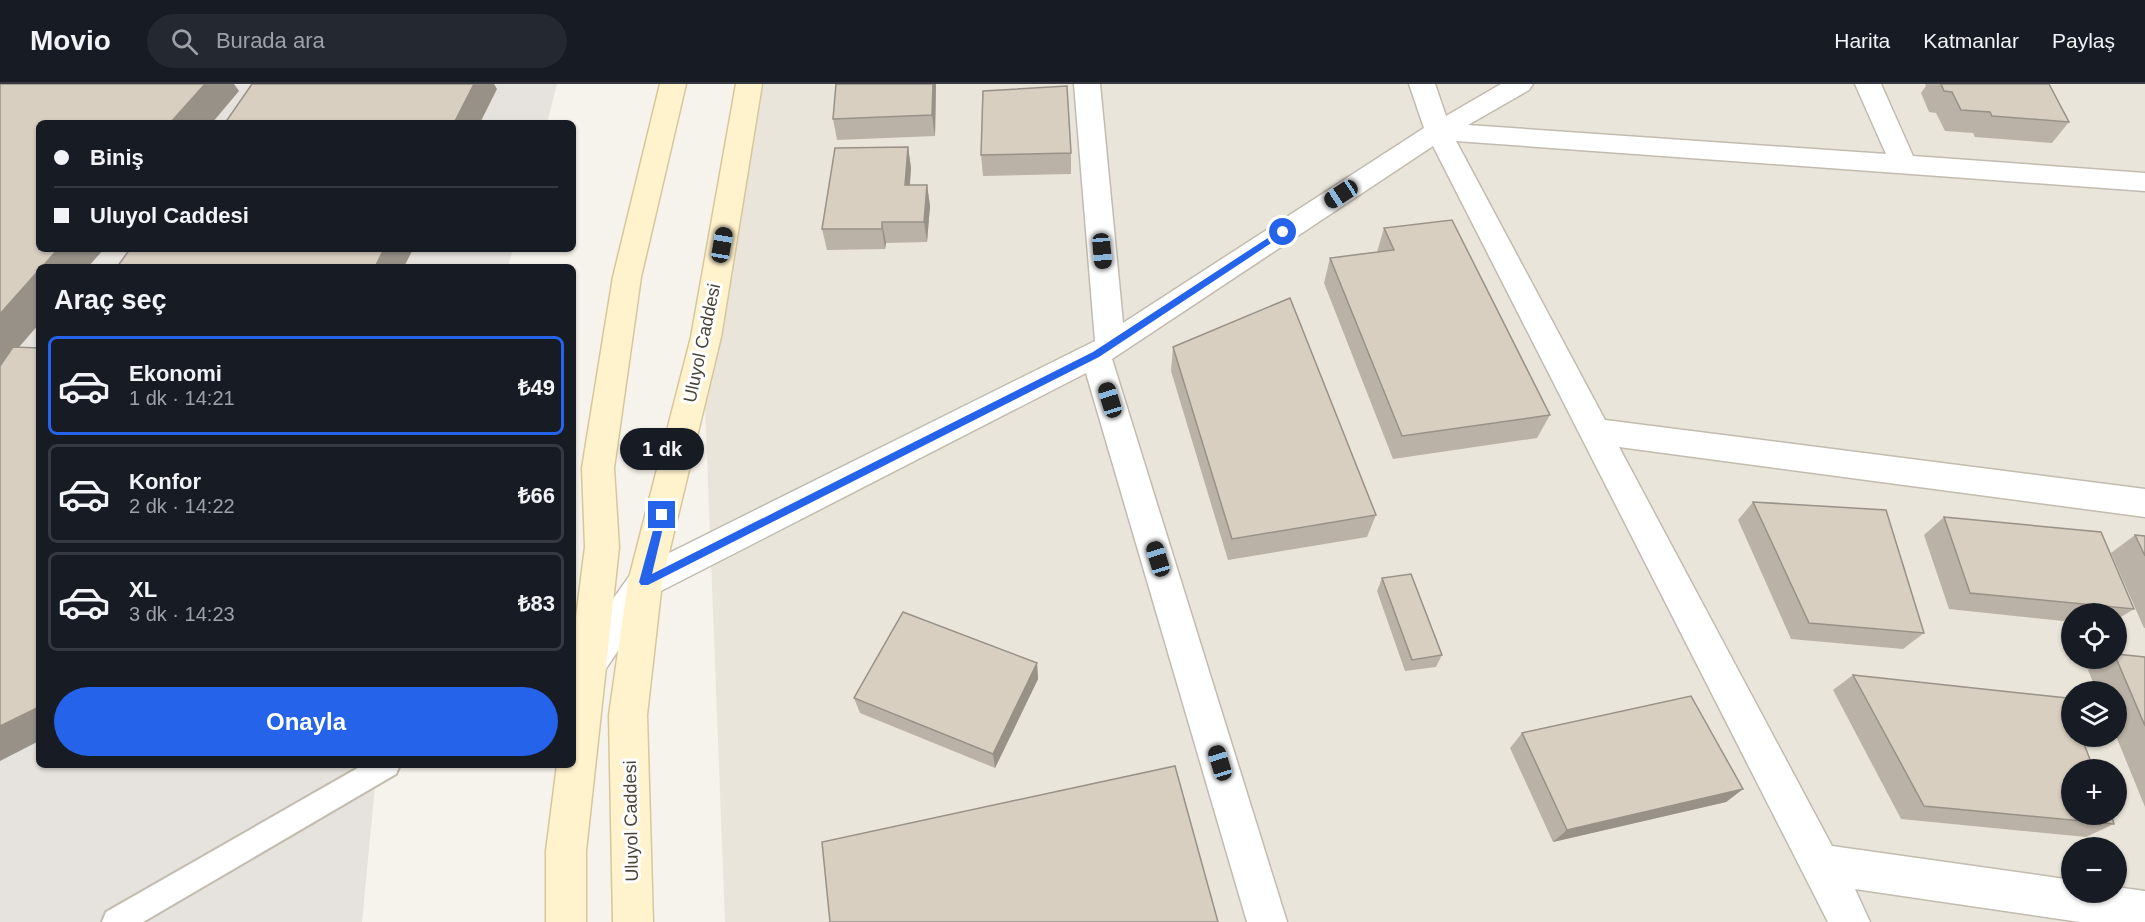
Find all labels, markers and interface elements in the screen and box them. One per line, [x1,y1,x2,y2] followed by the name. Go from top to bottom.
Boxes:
[147,14,567,68] search box
[30,25,111,56] text: Movio
[168,25,201,58] icon: search
[216,28,325,53] text: Burada ara
[1834,29,1890,52] text: Harita
[1923,29,2019,52] text: Katmanlar
[2052,29,2115,52] text: Paylaş
[90,145,144,170] text: Biniş
[1321,177,1361,211] car
[90,203,249,228] text: Uluyol Caddesi
[1269,218,1296,245] route start
[710,226,734,264] car
[1091,232,1113,270] car
[680,282,724,404] street label: Uluyol Caddesi
[54,285,167,315] text: Araç seç
[57,359,111,413] icon: car
[129,361,222,386] text: Ekonomi
[518,375,555,400] text: ₺49
[1096,380,1124,420] car
[129,387,235,409] text: 1 dk · 14:21
[620,428,704,470] callout: 1 dk
[642,438,682,460] text: 1 dk
[57,467,111,521] icon: car
[129,469,201,494] text: Konfor
[518,483,555,508] text: ₺66
[129,495,235,517] text: 2 dk · 14:22
[648,501,675,528] route end
[1144,539,1172,579] car
[57,575,111,629] icon: car
[129,577,157,602] text: XL
[518,591,555,616] text: ₺83
[129,603,235,625] text: 3 dk · 14:23
[2061,603,2127,903] map controls
[2061,603,2127,669] button: locate
[2061,681,2127,747] button: layers
[54,687,558,756] button: Onayla
[1206,743,1234,783] car
[2061,759,2127,825] button: +
[620,760,642,882] street label: Uluyol Caddesi
[2061,837,2127,903] button: −

